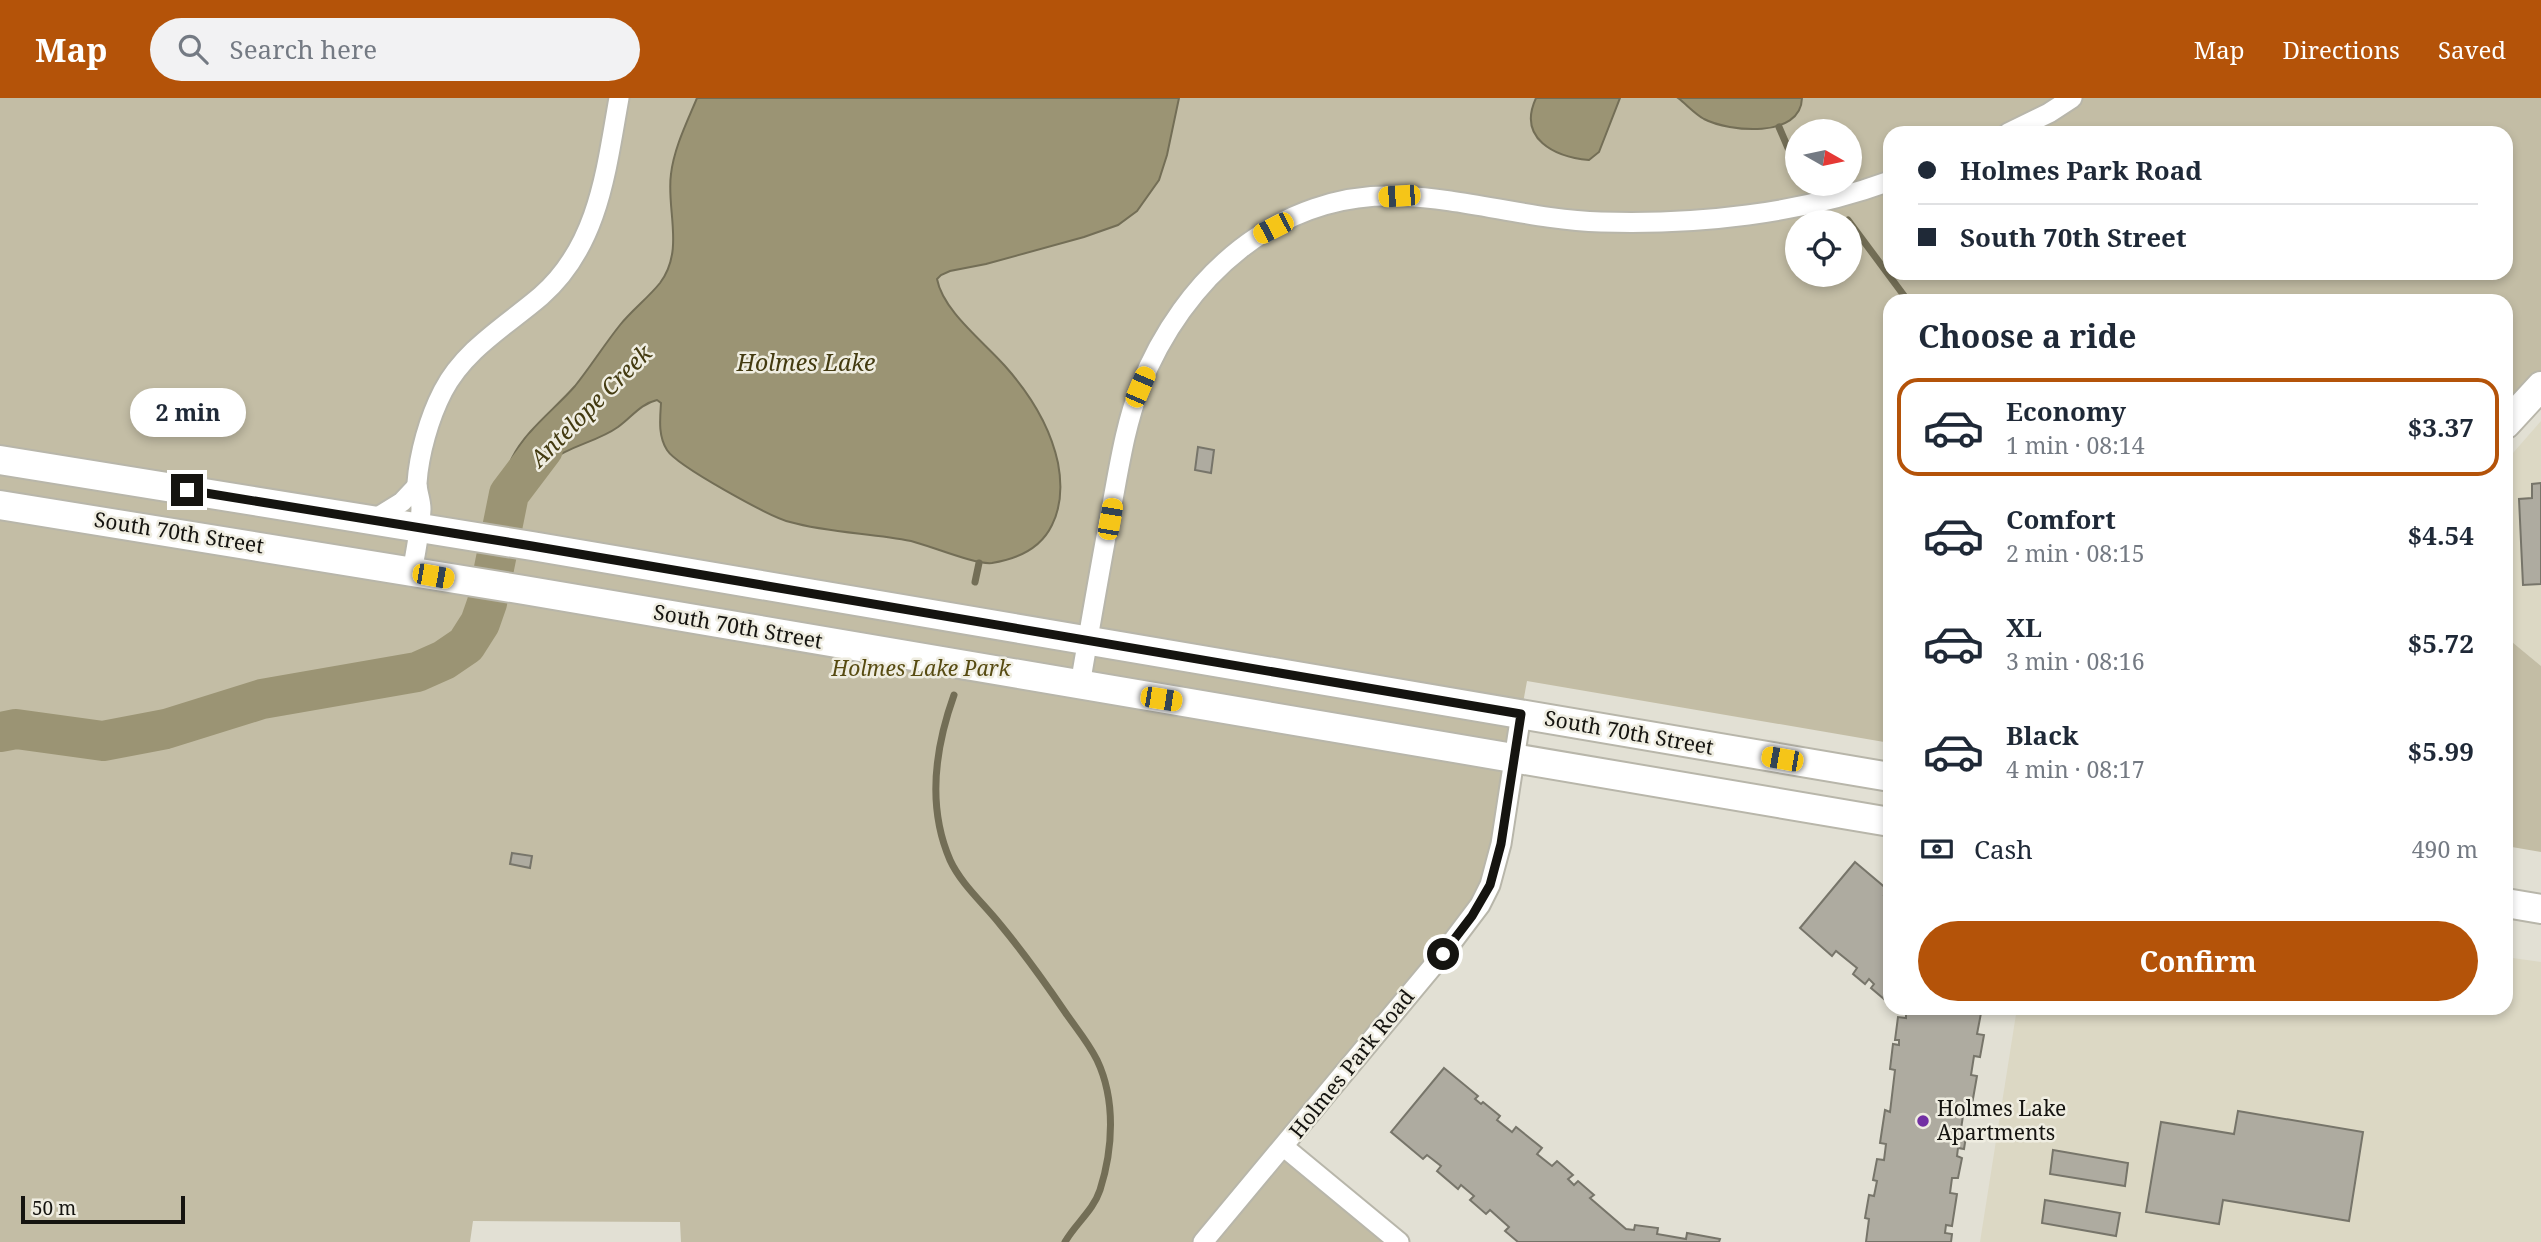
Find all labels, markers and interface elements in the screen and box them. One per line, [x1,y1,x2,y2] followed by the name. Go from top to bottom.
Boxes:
[150,18,640,81] search box
[35,27,108,72] text: Map
[174,30,212,68] icon: search
[230,31,377,67] text: Search here
[2194,33,2245,66] text: Map
[2283,33,2400,66] text: Directions
[2438,33,2506,66] text: Saved
[1785,119,1862,196] north arrow
[1785,119,1862,287] map controls
[1960,152,2202,188] text: Holmes Park Road
[1378,184,1421,208] car
[1250,209,1297,247] car
[1785,210,1862,287] button: locate
[1960,219,2186,255] text: South 70th Street
[1918,314,2137,357] text: Choose a ride
[521,336,659,475] water label: Antelope Creek
[736,346,875,378] water label: Holmes Lake
[1123,364,1158,410] car
[129,388,245,438] callout: 2 min
[2006,393,2126,429] text: Economy
[155,396,221,428] text: 2 min
[1922,396,1985,459] icon: car
[2408,409,2474,445] text: $3.37
[2006,429,2144,461] text: 1 min · 08:14
[171,474,203,506] route end
[1097,496,1124,542] car
[2006,501,2116,537] text: Comfort
[1922,504,1985,567] icon: car
[92,505,266,559] street label: South 70th Street
[2408,517,2474,553] text: $4.54
[2006,537,2144,569] text: 2 min · 08:15
[411,562,456,590] car
[651,597,825,655] street label: South 70th Street
[2006,609,2042,645] text: XL
[1922,612,1985,675] icon: car
[2408,625,2474,661] text: $5.72
[2006,645,2144,677] text: 3 min · 08:16
[830,654,1012,682] park label: Holmes Lake Park
[1139,685,1184,713] car
[1542,703,1716,761] street label: South 70th Street
[2006,717,2079,753] text: Black
[1922,720,1985,783] icon: car
[2408,733,2474,769] text: $5.99
[1760,745,1805,773] car
[2006,753,2144,785] text: 4 min · 08:17
[1918,830,1956,868] icon: cash
[1974,831,2033,867] text: Cash
[2412,833,2478,865] text: 490 m
[1918,921,2478,1001] button: Confirm
[1427,938,1459,970] route start
[1282,983,1420,1144] street label: Holmes Park Road
[1937,1094,2066,1146] place label: Holmes Lake Apartments
[1915,1113,1931,1129] marker: Holmes Lake Apartments
[21,1193,186,1225] scale bar
[32,1195,76,1221] text: 50 m

